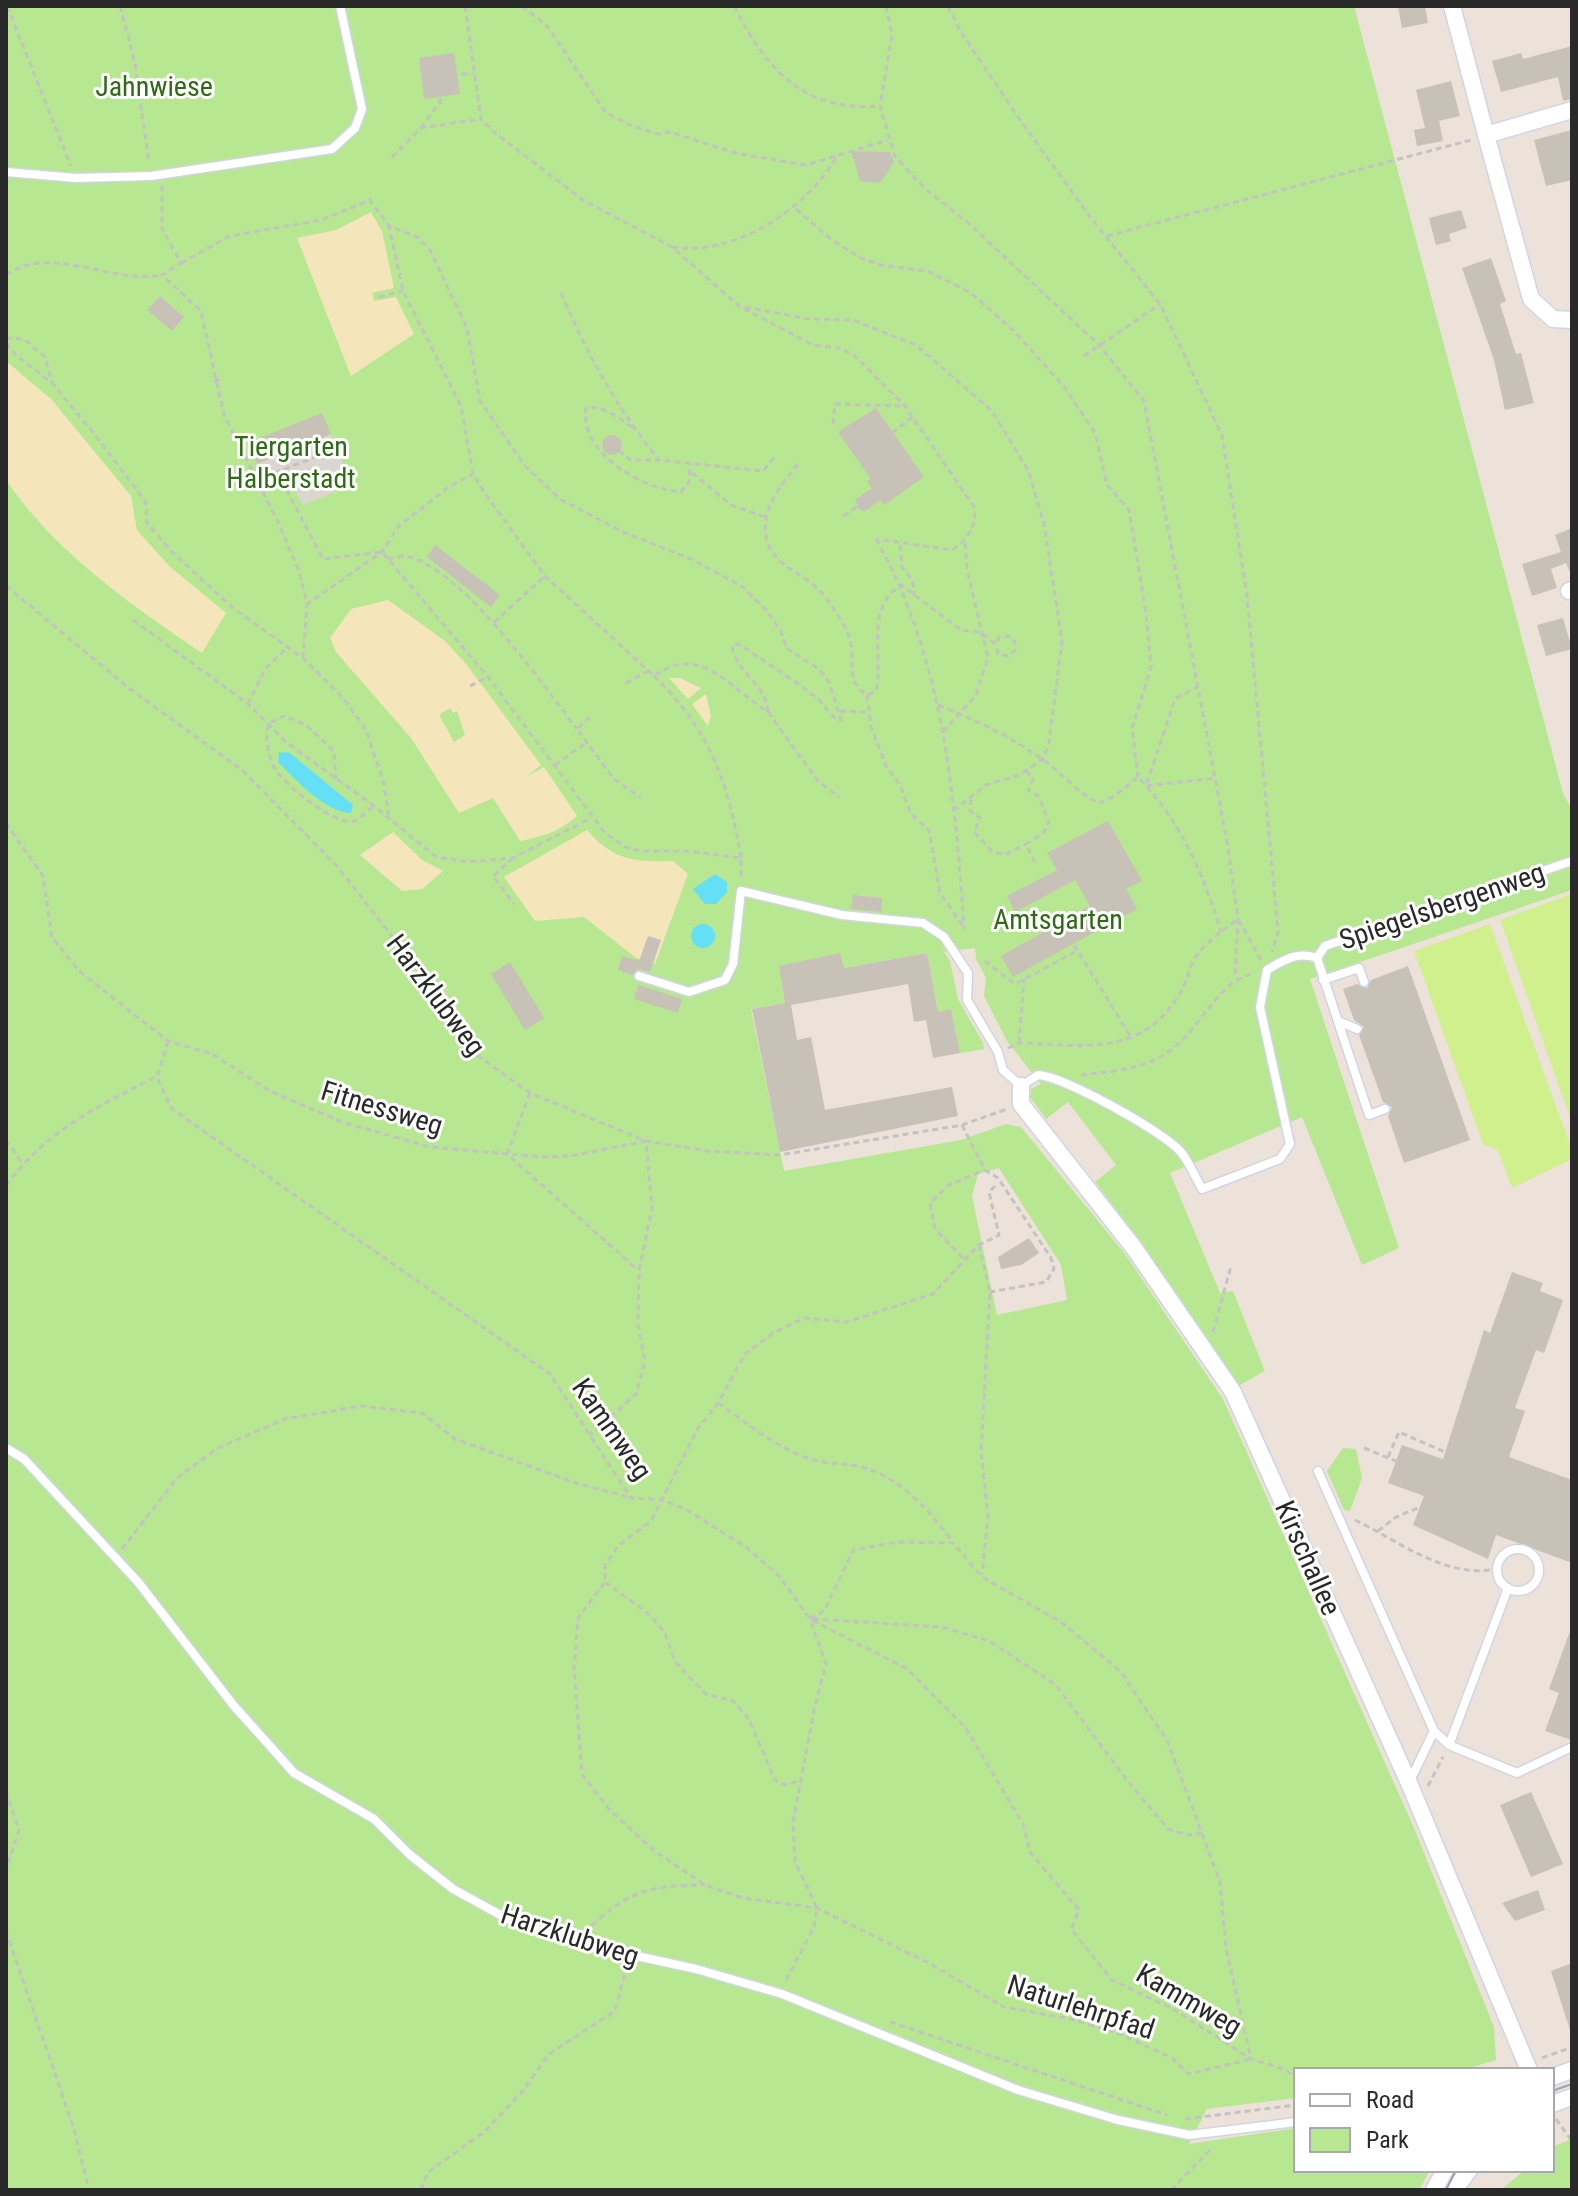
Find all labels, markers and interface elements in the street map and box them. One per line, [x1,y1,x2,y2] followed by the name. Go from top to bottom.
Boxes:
[95,70,213,103] park label: Jahnwiese
[226,430,356,495] park label: Tiergarten Halberstadt
[1335,855,1549,957] street label: Spiegelsbergenweg
[993,903,1123,936] park label: Amtsgarten
[380,928,492,1062] street label: Harzklubweg
[317,1074,447,1142] street label: Fitnessweg
[565,1372,659,1486] street label: Kammweg
[1268,1496,1348,1620] street label: Kirschallee
[497,1897,643,1973] street label: Harzklubweg
[1131,1957,1247,2043] street label: Kammweg
[1003,1968,1159,2046] street label: Naturlehrpfad
[1294,2068,1554,2172] legend
[1366,2086,1414,2114] text: Road
[1366,2126,1409,2154] text: Park

